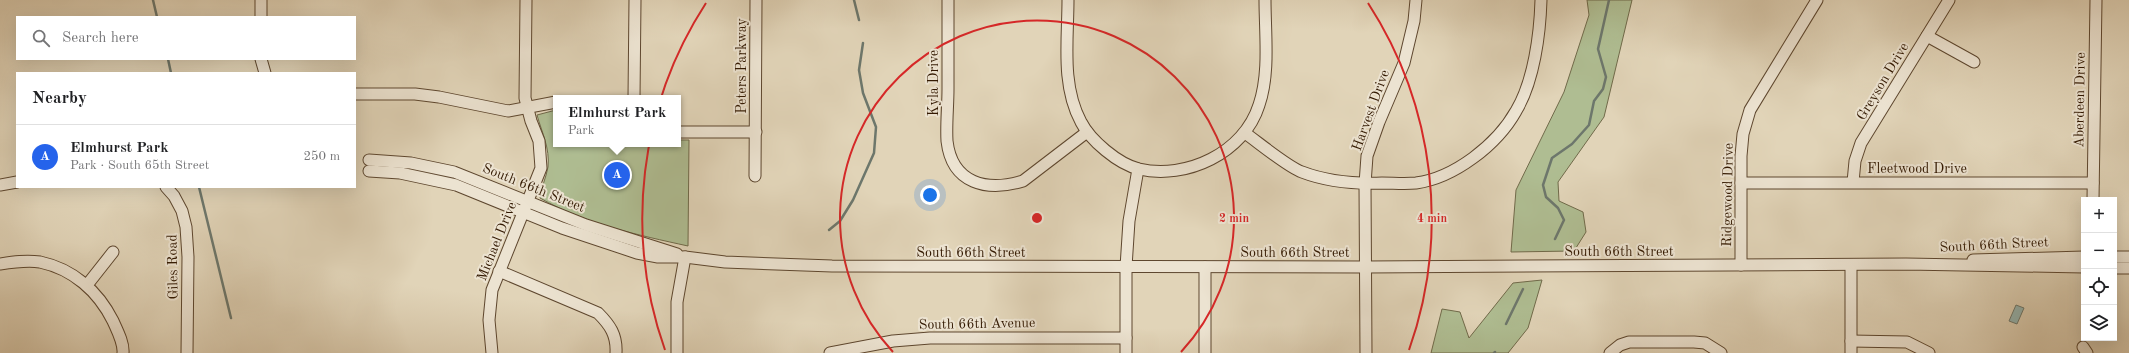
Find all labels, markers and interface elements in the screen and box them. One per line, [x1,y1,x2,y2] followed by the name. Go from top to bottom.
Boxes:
[16,16,356,60] search box
[735,18,749,114] street label: Peters Parkway
[30,27,52,49] icon: search
[62,31,139,46] text: Search here
[1854,40,1911,123] street label: Greyson Drive
[927,50,941,116] street label: Kyla Drive
[2072,52,2088,148] street label: Aberdeen Drive
[1350,68,1392,153] street label: Harvest Drive
[32,90,87,107] text: Nearby
[553,95,681,147] popup
[568,106,666,121] text: Elmhurst Park
[568,124,594,137] text: Park
[70,141,169,156] text: Elmhurst Park
[1720,143,1736,247] street label: Ridgewood Drive
[40,150,50,163] text: A
[303,150,340,163] text: 250 m
[70,159,209,172] text: Park · South 65th Street
[604,160,630,190] pin: A
[480,161,587,215] street label: South 66th Street
[1867,162,1967,176] street label: Fleetwood Drive
[920,185,940,205] your location
[2081,197,2117,341] map controls
[2081,197,2117,233] button: +
[475,200,519,283] street label: Michael Drive
[1030,211,1044,225] centre of rings
[1219,213,1249,225] text: 2 min
[1417,213,1447,225] text: 4 min
[2081,233,2117,269] button: −
[165,234,181,300] street label: Giles Road
[1939,235,2049,255] street label: South 66th Street
[1564,245,1674,259] street label: South 66th Street
[916,246,1026,260] street label: South 66th Street
[1240,246,1350,260] street label: South 66th Street
[2081,269,2117,305] button: locate
[2081,305,2117,341] button: layers
[919,316,1035,332] street label: South 66th Avenue

